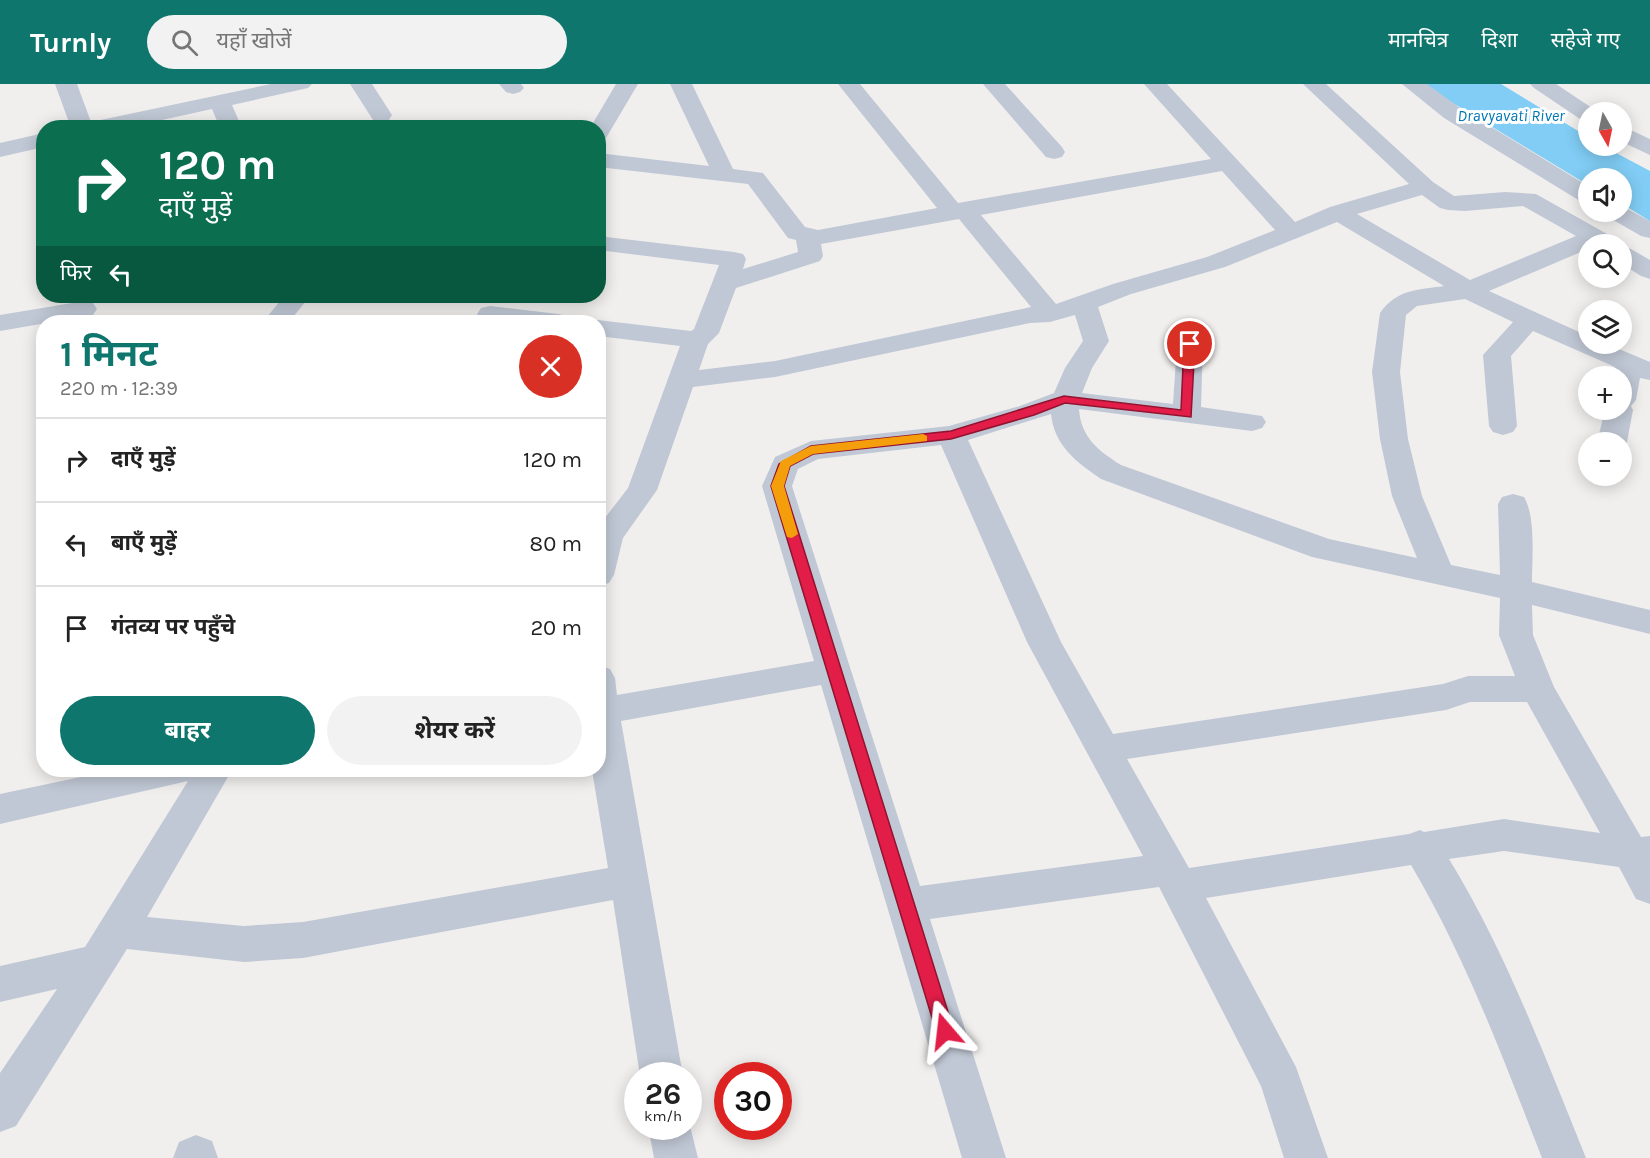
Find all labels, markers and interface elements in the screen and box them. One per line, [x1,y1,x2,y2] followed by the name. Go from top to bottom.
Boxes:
[147,15,567,69] search box
[30,26,111,59] text: Turnly
[168,26,201,59] icon: search
[216,28,292,54] text: यहाँ खोजें
[1388,28,1448,52] text: मानचित्र
[1481,28,1518,52] text: दिशा
[1551,28,1620,52] text: सहेजे गए
[1578,102,1632,156] north arrow
[1578,102,1632,486] map controls
[1457,106,1565,125] water label: Dravyavati River
[159,140,276,190] text: 120 m
[60,144,138,222] icon: right
[1578,168,1632,222] button: sound
[159,191,232,223] text: दाएँ मुड़ें
[1578,234,1632,288] button: search
[104,258,137,291] icon: left
[60,260,92,286] text: फिर
[1578,300,1632,354] button: layers
[1164,318,1215,369] pin
[1173,327,1206,360] icon: arrive
[60,333,158,375] text: 1 मिनट
[519,335,582,398] button: close
[1578,366,1632,420] button: +
[60,377,178,400] text: 220 m · 12:39
[1578,432,1632,486] button: −
[60,444,93,477] icon: right
[111,446,176,472] text: दाएँ मुड़ें
[523,447,582,473] text: 120 m
[60,528,93,561] icon: left
[111,530,177,556] text: बाएँ मुड़ें
[530,531,582,557] text: 80 m
[60,612,93,645] icon: arrive
[111,614,235,640] text: गंतव्य पर पहुँचे
[530,615,582,641] text: 20 m
[60,696,315,765] button: बाहर
[327,696,582,765] button: शेयर करें
[913,999,977,1063] position arrow
[714,1062,792,1140] speed limit sign: 30
[645,1076,681,1112] text: 26
[644,1107,682,1125] text: km/h

